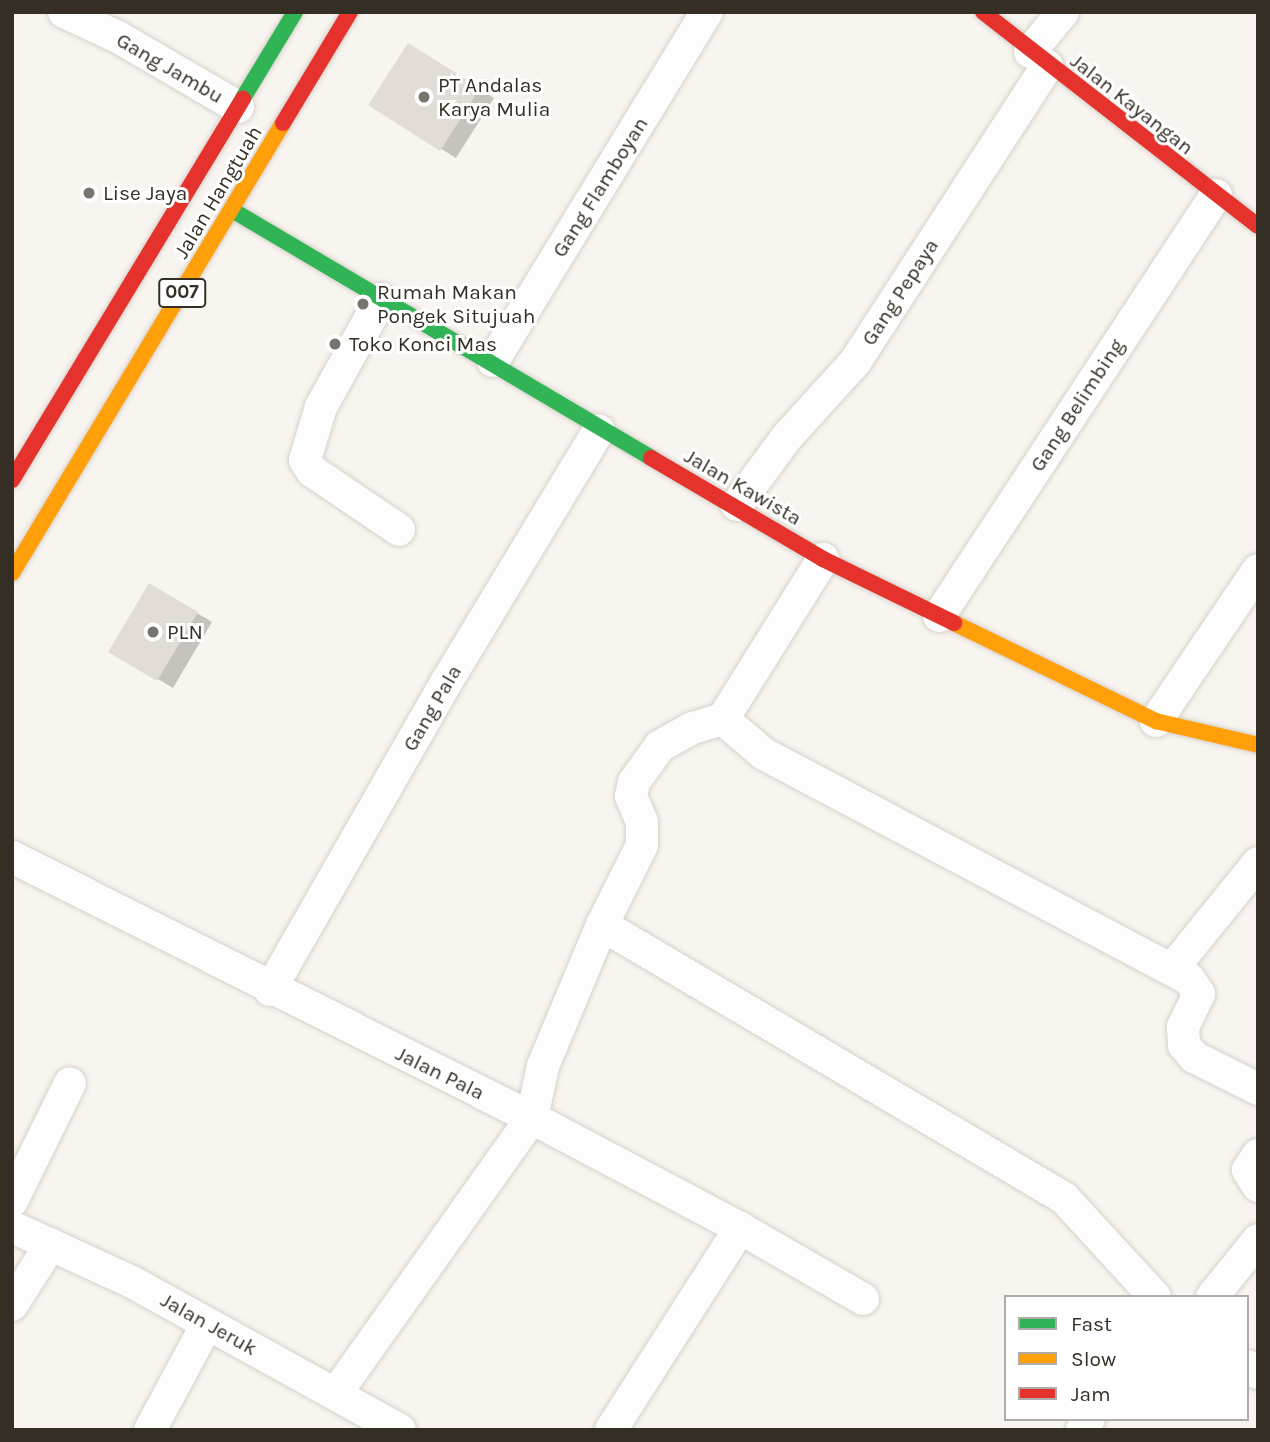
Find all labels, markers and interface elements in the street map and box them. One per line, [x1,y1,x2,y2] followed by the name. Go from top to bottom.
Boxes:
[112,27,228,109] street label: Gang Jambu
[1065,48,1199,160] street label: Jalan Kayangan
[438,72,550,122] place label: PT Andalas Karya Mulia
[416,89,432,105] marker: PT Andalas Karya Mulia
[547,112,653,262] street label: Gang Flamboyan
[169,121,267,263] street label: Jalan Hangtuah
[103,180,187,206] place label: Lise Jaya
[81,185,97,201] marker: Lise Jaya
[856,234,944,350] street label: Gang Pepaya
[158,278,206,308] road number: 007
[377,279,535,329] place label: Rumah Makan Pongek Situjuah
[355,296,371,312] marker: Rumah Makan Pongek Situjuah
[349,331,497,357] place label: Toko Konci Mas
[1025,334,1129,476] street label: Gang Belimbing
[327,336,343,352] marker: Toko Konci Mas
[680,443,806,531] street label: Jalan Kawista
[167,619,203,645] place label: PLN
[145,624,161,640] marker: PLN
[397,660,467,756] street label: Gang Pala
[391,1041,489,1105] street label: Jalan Pala
[156,1287,262,1361] street label: Jalan Jeruk
[1004,1295,1249,1421] legend
[1071,1312,1112,1336] text: Fast
[1071,1347,1116,1371] text: Slow
[1071,1382,1111,1406] text: Jam

